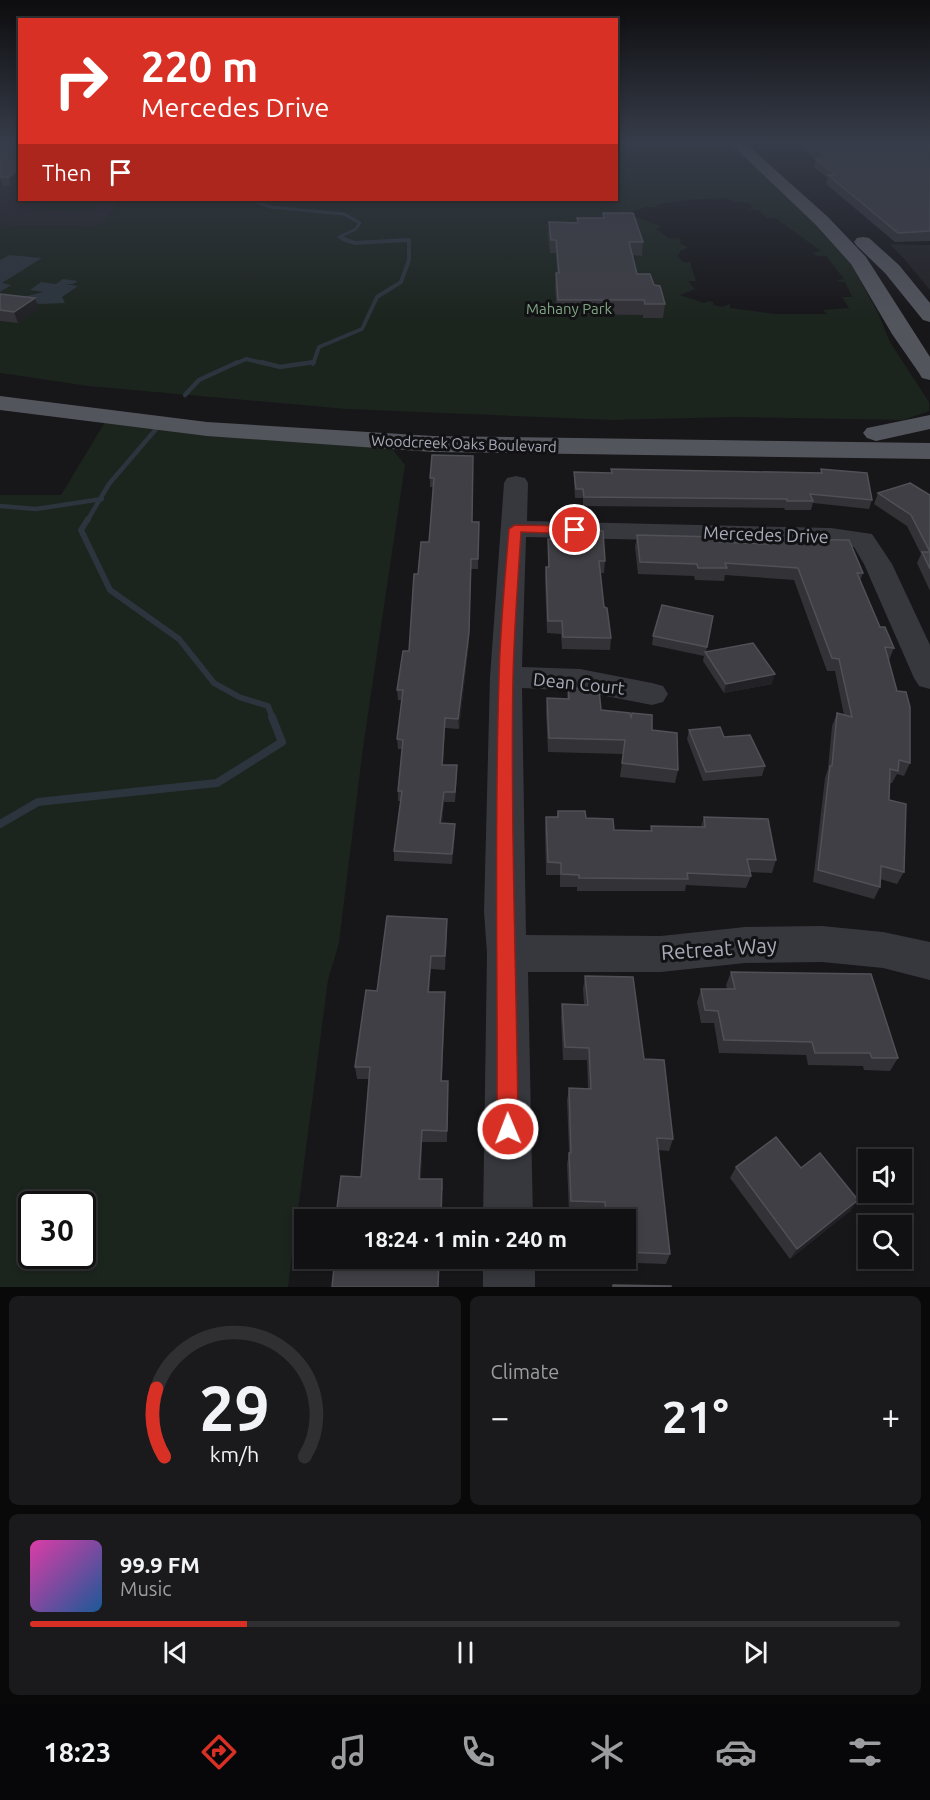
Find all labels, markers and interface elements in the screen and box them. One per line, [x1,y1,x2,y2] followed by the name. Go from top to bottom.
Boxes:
[42,42,120,120] icon: right
[141,43,258,90] text: 220 m
[141,92,329,122] text: Mercedes Drive
[104,156,137,189] icon: arrive
[42,160,92,185] text: Then
[526,300,612,317] park label: Mahany Park
[371,432,557,455] street label: Woodcreek Oaks Boulevard
[549,504,600,555] pin
[558,513,591,546] icon: arrive
[703,522,829,546] street label: Mercedes Drive
[532,668,626,698] street label: Dean Court
[660,932,778,964] street label: Retreat Way
[476,1097,540,1161] position arrow
[858,1149,912,1269] map controls
[858,1149,912,1203] button: sound
[18,1191,96,1269] speed limit sign: 30
[858,1215,912,1269] button: search
[363,1226,567,1251] text: 18:24 · 1 min · 240 m
[491,1360,559,1383] text: Climate
[200,1373,270,1443] text: 29
[662,1391,729,1442] text: 21°
[491,1398,509,1435] text: −
[881,1398,900,1435] text: +
[210,1443,259,1467] text: km/h
[120,1552,200,1577] text: 99.9 FM
[120,1577,172,1600] text: Music
[159,1636,192,1669] icon: previous
[449,1636,482,1669] icon: pause
[739,1636,772,1669] icon: next
[198,1731,240,1773] icon: directions
[328,1731,370,1773] icon: music
[457,1731,499,1773] icon: phone
[586,1731,628,1773] icon: climate
[715,1731,757,1773] icon: car
[844,1731,886,1773] icon: filters
[44,1737,111,1767] text: 18:23

